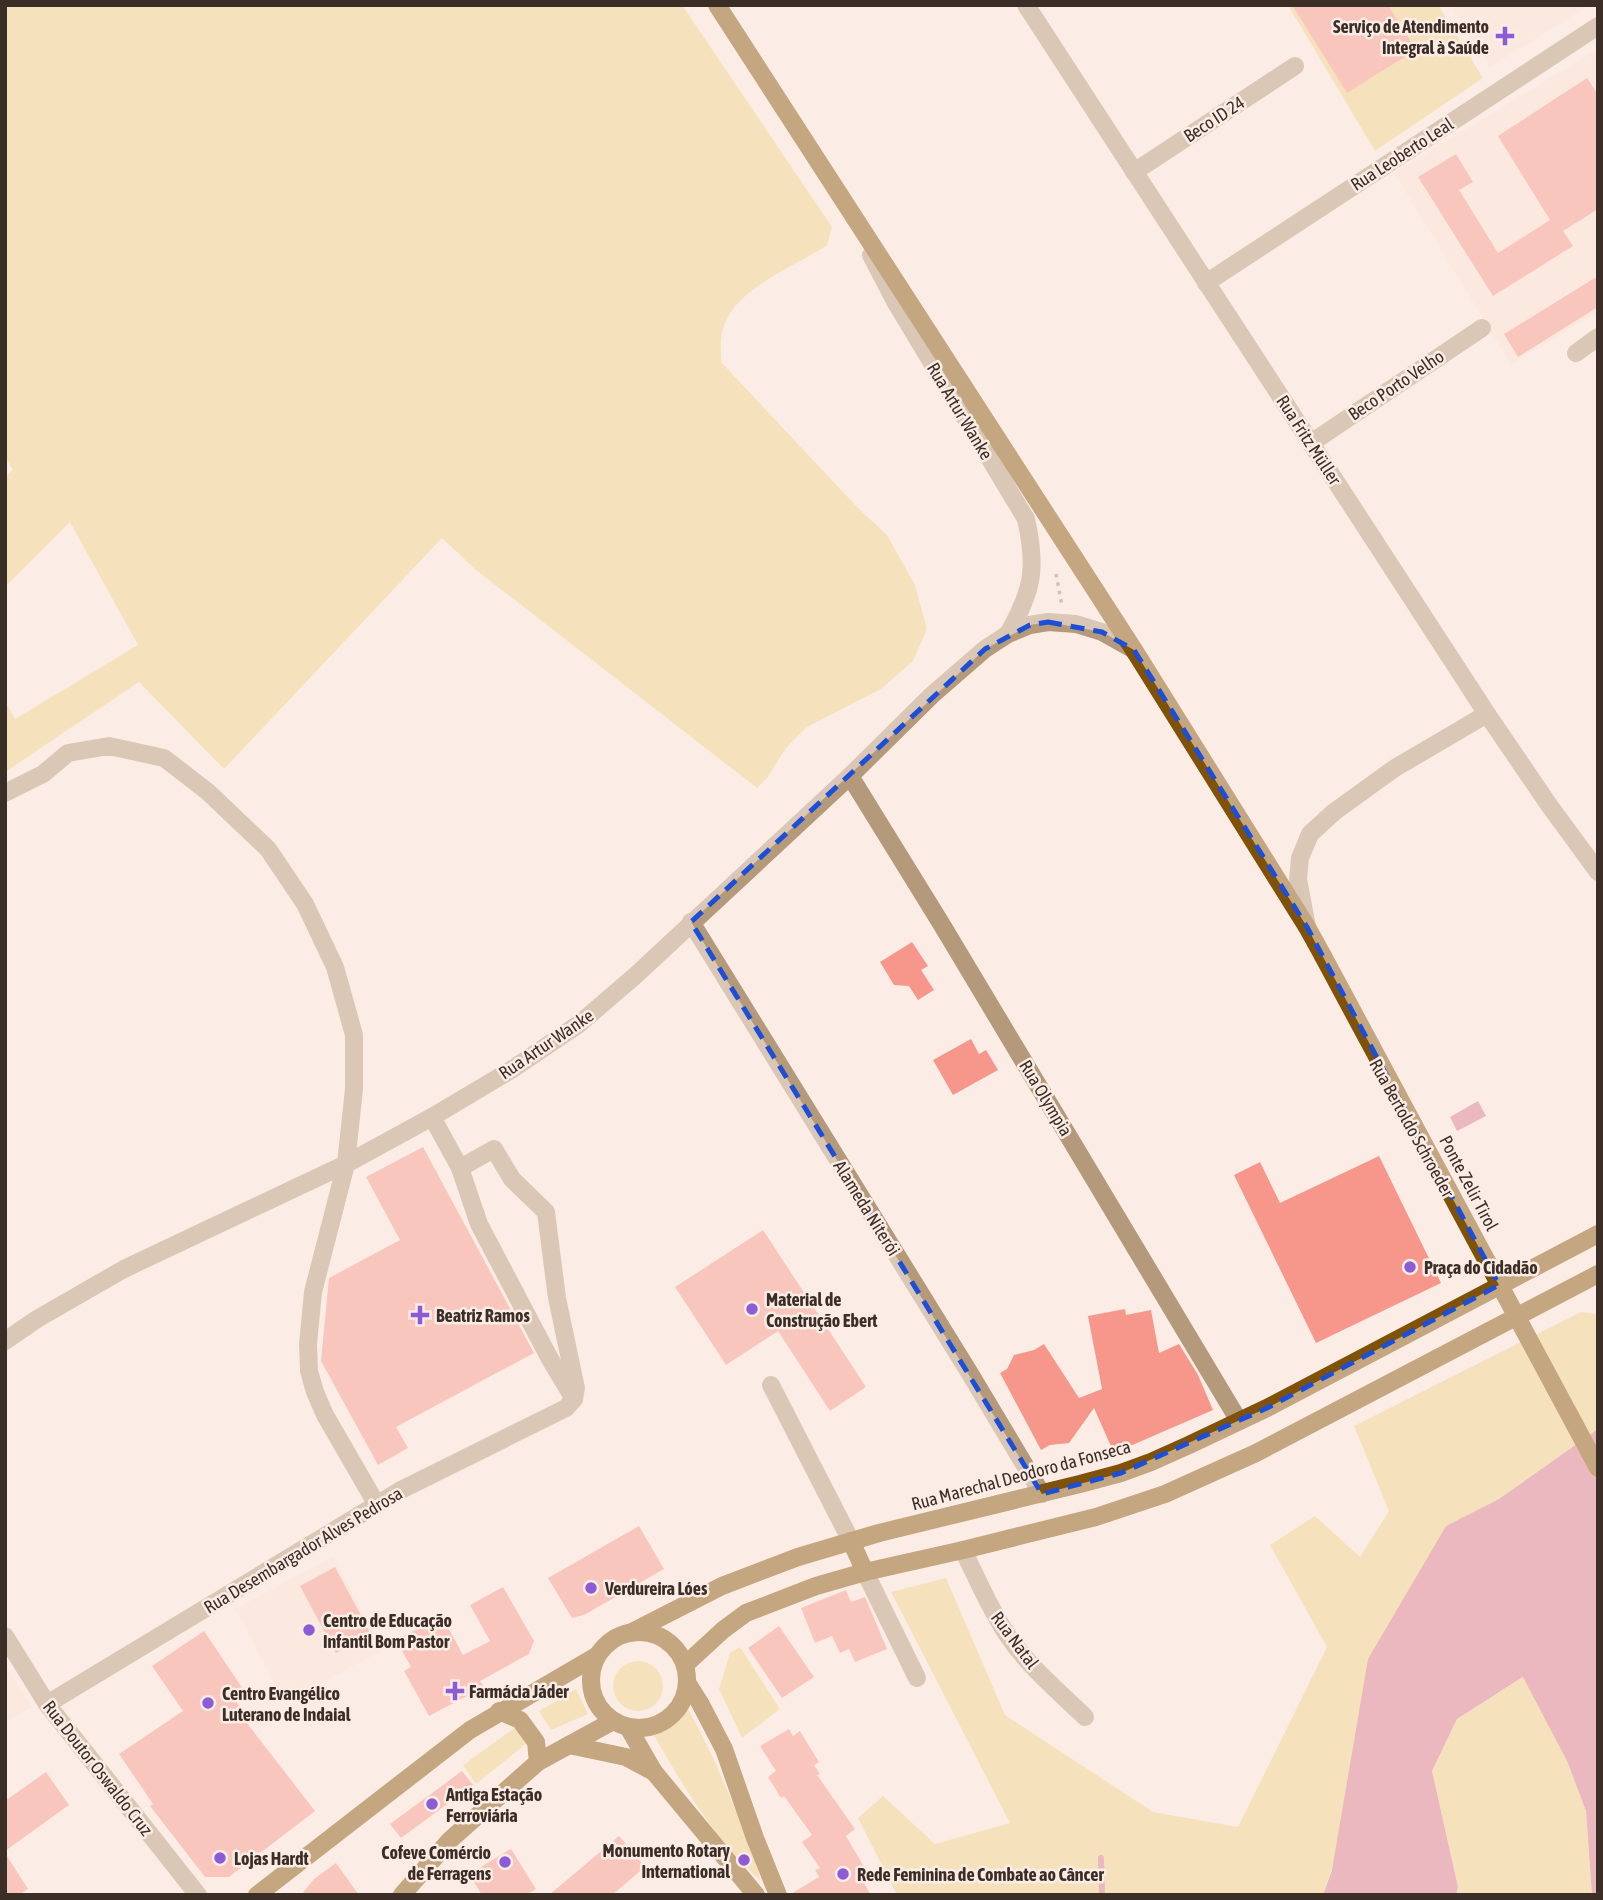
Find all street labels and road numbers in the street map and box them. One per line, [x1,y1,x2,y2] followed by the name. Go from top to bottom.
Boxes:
[1180,92,1248,146] street label: Beco ID 24
[1347,113,1457,195] street label: Rua Leoberto Leal
[1344,345,1448,425] street label: Beco Porto Velho
[923,359,997,463] street label: Rua Artur Wanke
[1272,391,1346,489] street label: Rua Fritz Müller
[495,1005,597,1083] street label: Rua Artur Wanke
[1365,1055,1459,1201] street label: Rua Bertoldo Schroeder
[1015,1056,1077,1140] street label: Rua Olympia
[1435,1132,1503,1234] street label: Ponte Zelir Tirol
[829,1157,905,1259] street label: Alameda Niterói
[909,1436,1133,1514] street label: Rua Marechal Deodoro da Fonseca
[200,1482,406,1618] street label: Rua Desembargador Alves Pedrosa
[987,1607,1043,1673] street label: Rua Natal
[39,1696,158,1840] street label: Rua Doutor Oswaldo Cruz

